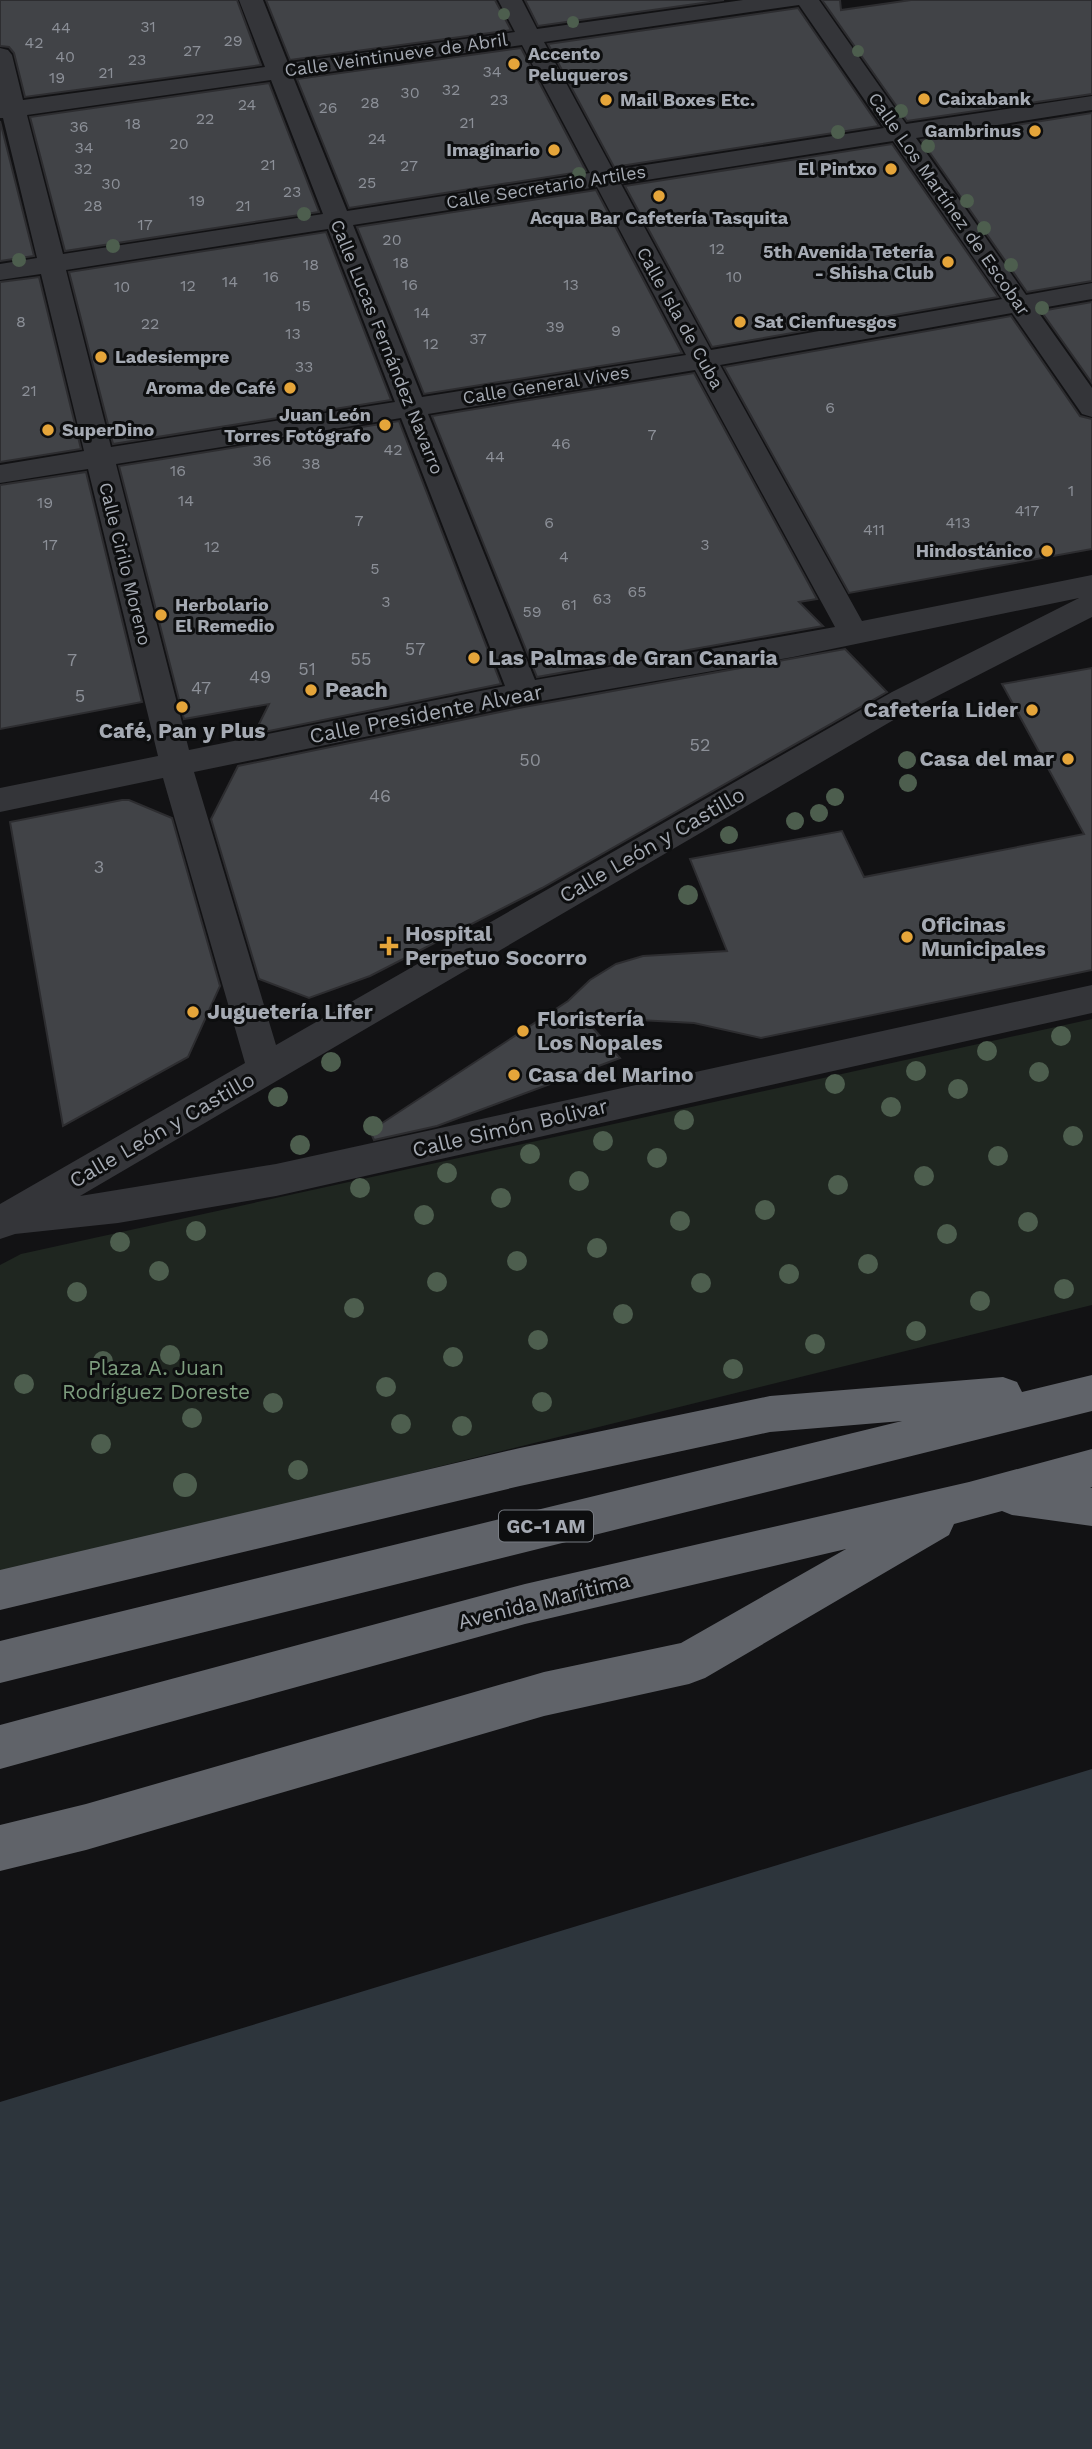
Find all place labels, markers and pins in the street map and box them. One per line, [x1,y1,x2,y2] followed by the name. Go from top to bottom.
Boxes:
[528,43,628,85] place label: Accento Peluqueros
[506,56,522,72] marker: Accento Peluqueros
[938,88,1032,109] place label: Caixabank
[620,89,755,110] place label: Mail Boxes Etc.
[916,91,932,107] marker: Caixabank
[598,92,614,108] marker: Mail Boxes Etc.
[924,120,1021,141] place label: Gambrinus
[1027,123,1043,139] marker: Gambrinus
[446,139,540,160] place label: Imaginario
[546,142,562,158] marker: Imaginario
[798,158,877,179] place label: El Pintxo
[883,161,899,177] marker: El Pintxo
[651,188,667,204] marker: Acqua Bar Cafetería Tasquita
[530,207,789,228] place label: Acqua Bar Cafetería Tasquita
[763,241,935,283] place label: 5th Avenida Tetería - Shisha Club
[940,254,956,270] marker: 5th Avenida Tetería - Shisha Club
[754,311,897,332] place label: Sat Cienfuesgos
[732,314,748,330] marker: Sat Cienfuesgos
[115,346,229,367] place label: Ladesiempre
[93,349,109,365] marker: Ladesiempre
[146,377,276,398] place label: Aroma de Café
[282,380,298,396] marker: Aroma de Café
[224,404,371,446] place label: Juan León Torres Fotógrafo
[377,417,393,433] marker: Juan León Torres Fotógrafo
[62,419,154,440] place label: SuperDino
[40,422,56,438] marker: SuperDino
[916,540,1033,561] place label: Hindostánico
[1039,543,1055,559] marker: Hindostánico
[175,594,275,636] place label: Herbolario El Remedio
[153,607,169,623] marker: Herbolario El Remedio
[488,645,779,670] place label: Las Palmas de Gran Canaria
[466,650,482,666] marker: Las Palmas de Gran Canaria
[325,677,388,702] place label: Peach
[303,682,319,698] marker: Peach
[863,697,1018,722] place label: Cafetería Lider
[174,699,190,715] marker: Café, Pan y Plus
[1024,702,1040,718] marker: Cafetería Lider
[99,718,265,743] place label: Café, Pan y Plus
[920,746,1054,771] place label: Casa del mar
[1060,751,1076,767] marker: Casa del mar
[921,912,1046,961] place label: Oficinas Municipales
[405,921,587,970] place label: Hospital Perpetuo Socorro
[899,929,915,945] marker: Oficinas Municipales
[379,936,399,956] marker: Hospital Perpetuo Socorro
[207,999,373,1024] place label: Juguetería Lifer
[185,1004,201,1020] marker: Juguetería Lifer
[537,1006,663,1055] place label: Floristería Los Nopales
[515,1023,531,1039] marker: Floristería Los Nopales
[528,1062,694,1087] place label: Casa del Marino
[506,1067,522,1083] marker: Casa del Marino

